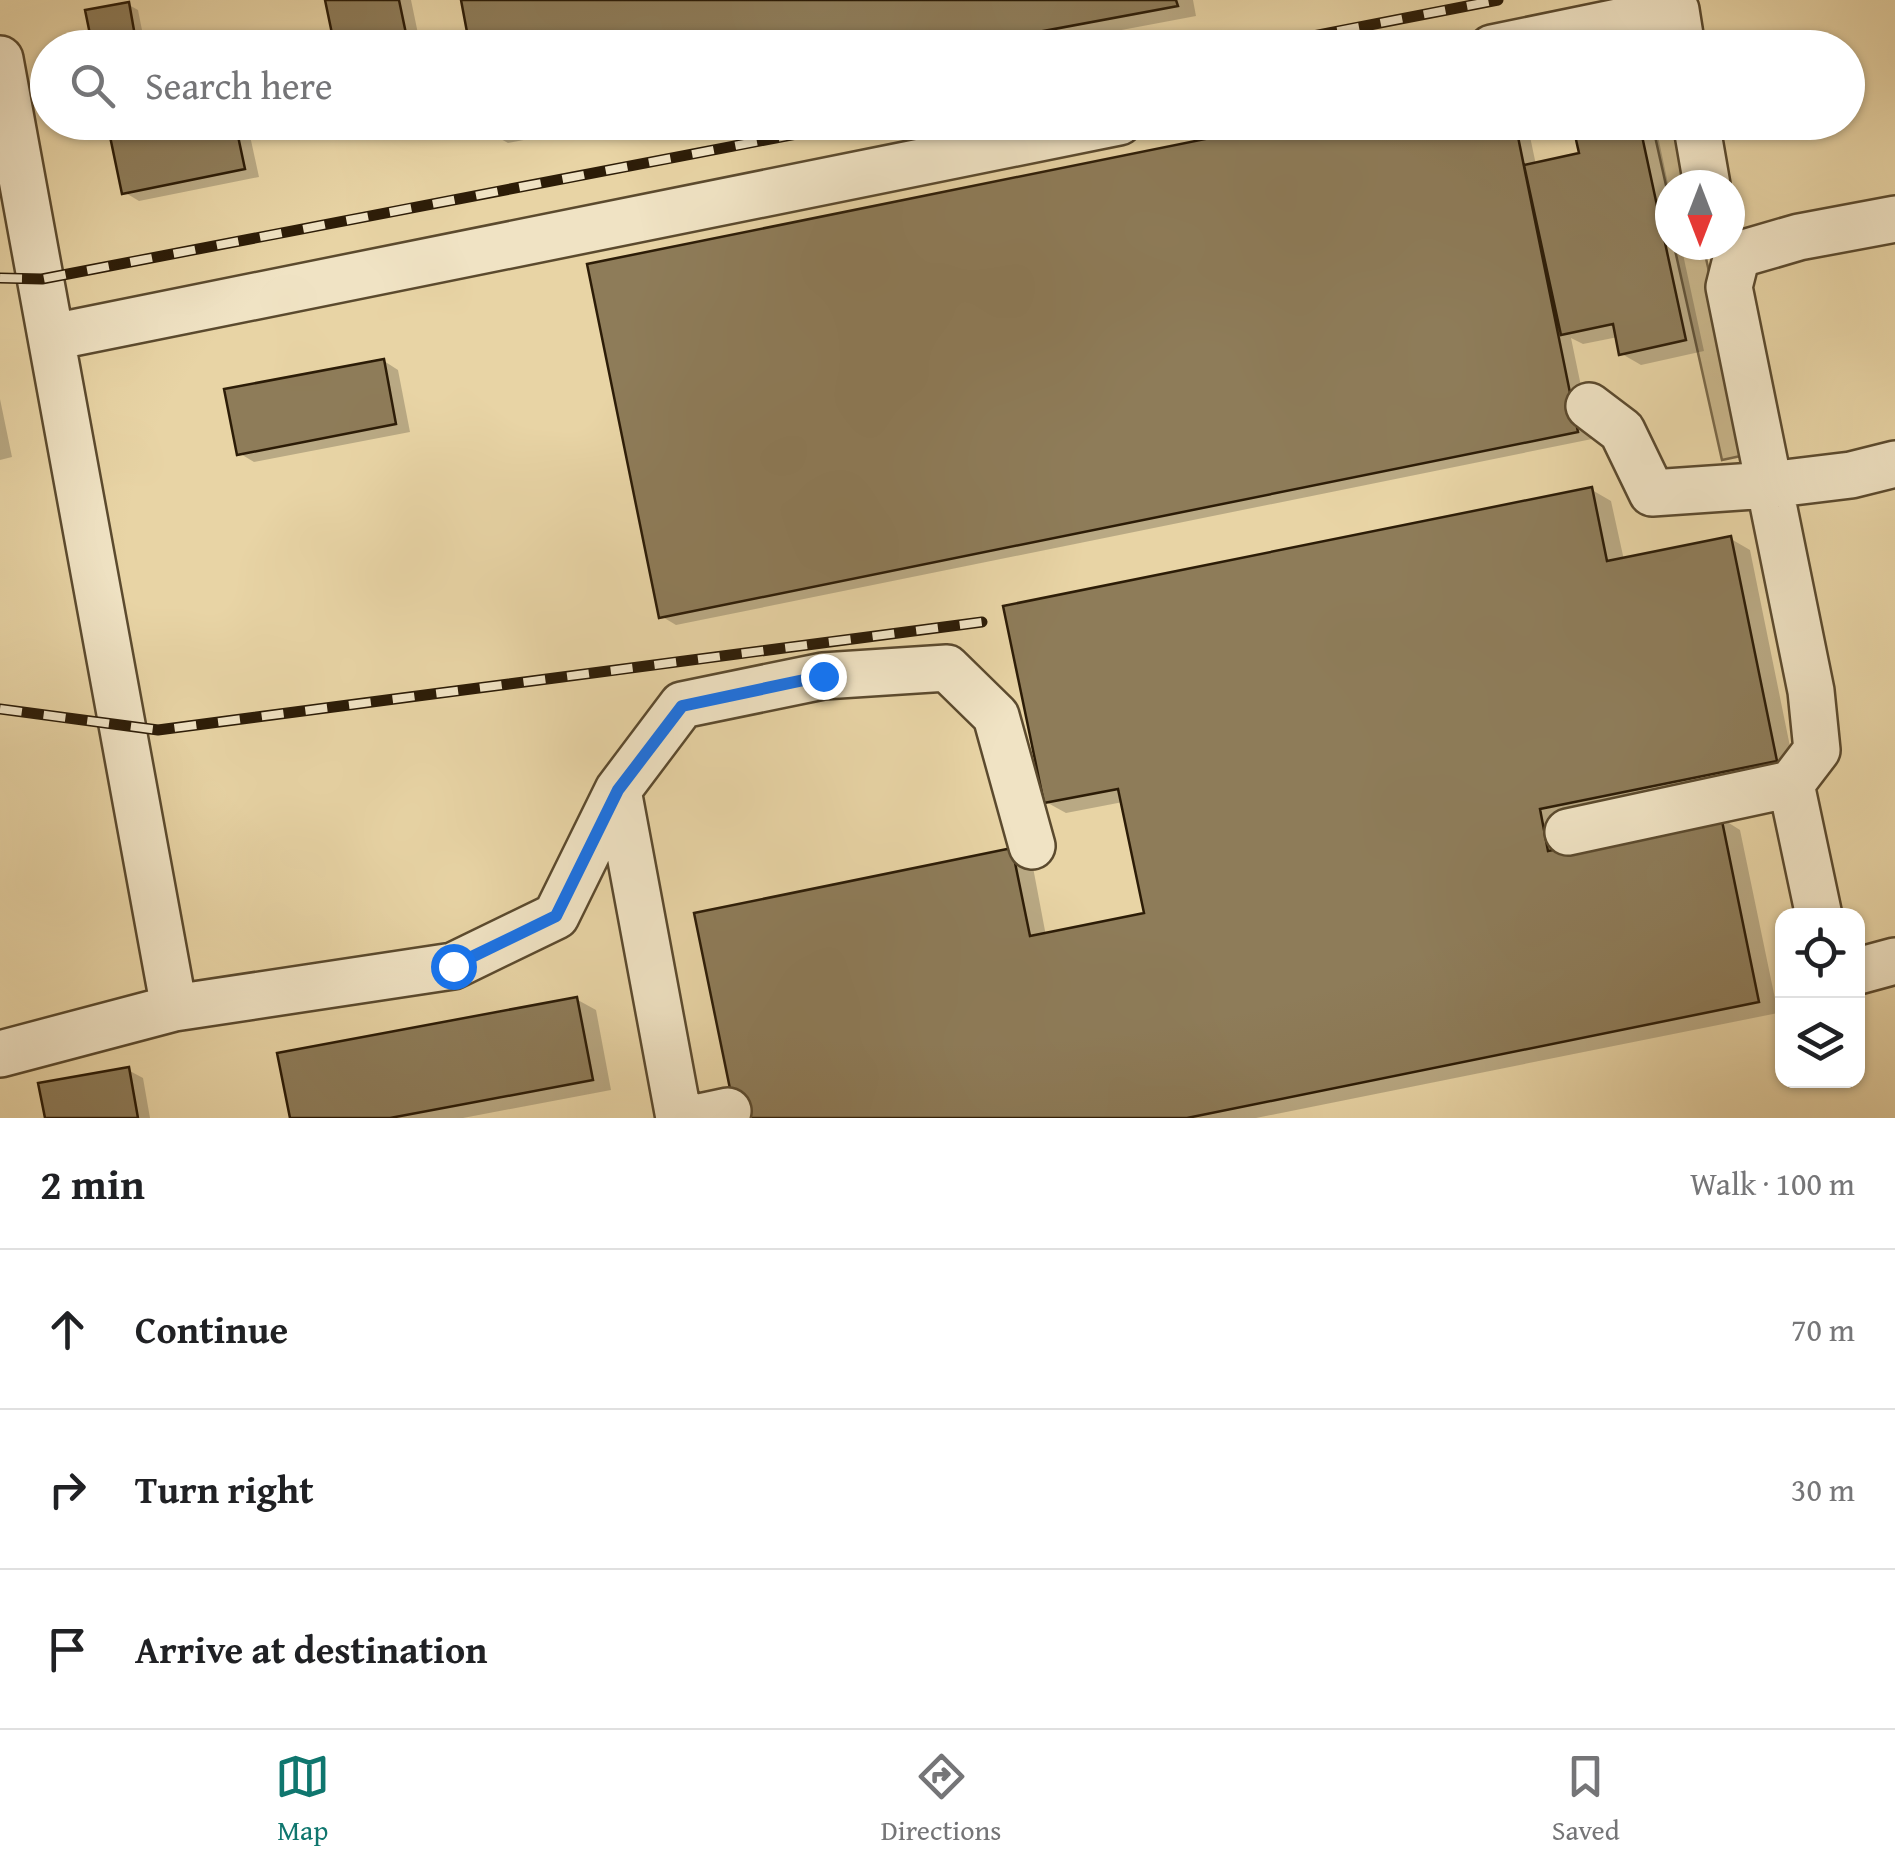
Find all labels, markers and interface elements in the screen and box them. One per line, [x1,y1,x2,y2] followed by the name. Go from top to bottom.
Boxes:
[30,30,1865,140] search box
[145,57,333,113] text: Search here
[65,58,120,113] icon: search
[1655,170,1745,260] north arrow
[801,654,847,700] route end
[1775,908,1865,1088] map controls
[1775,908,1865,998] button: locate
[431,944,477,990] route start
[1775,998,1865,1088] button: layers
[40,1153,145,1214] text: 2 min
[1690,1160,1855,1207] text: Walk · 100 m
[135,1301,288,1357] text: Continue
[40,1302,95,1357] icon: ahead
[1791,1306,1855,1353] text: 70 m
[135,1461,314,1517] text: Turn right
[40,1462,95,1517] icon: right
[1791,1466,1855,1513] text: 30 m
[135,1621,488,1677] text: Arrive at destination
[40,1622,95,1677] icon: arrive
[275,1749,330,1850] tab: Map
[881,1749,1001,1850] tab: Directions
[1552,1749,1620,1850] tab: Saved

